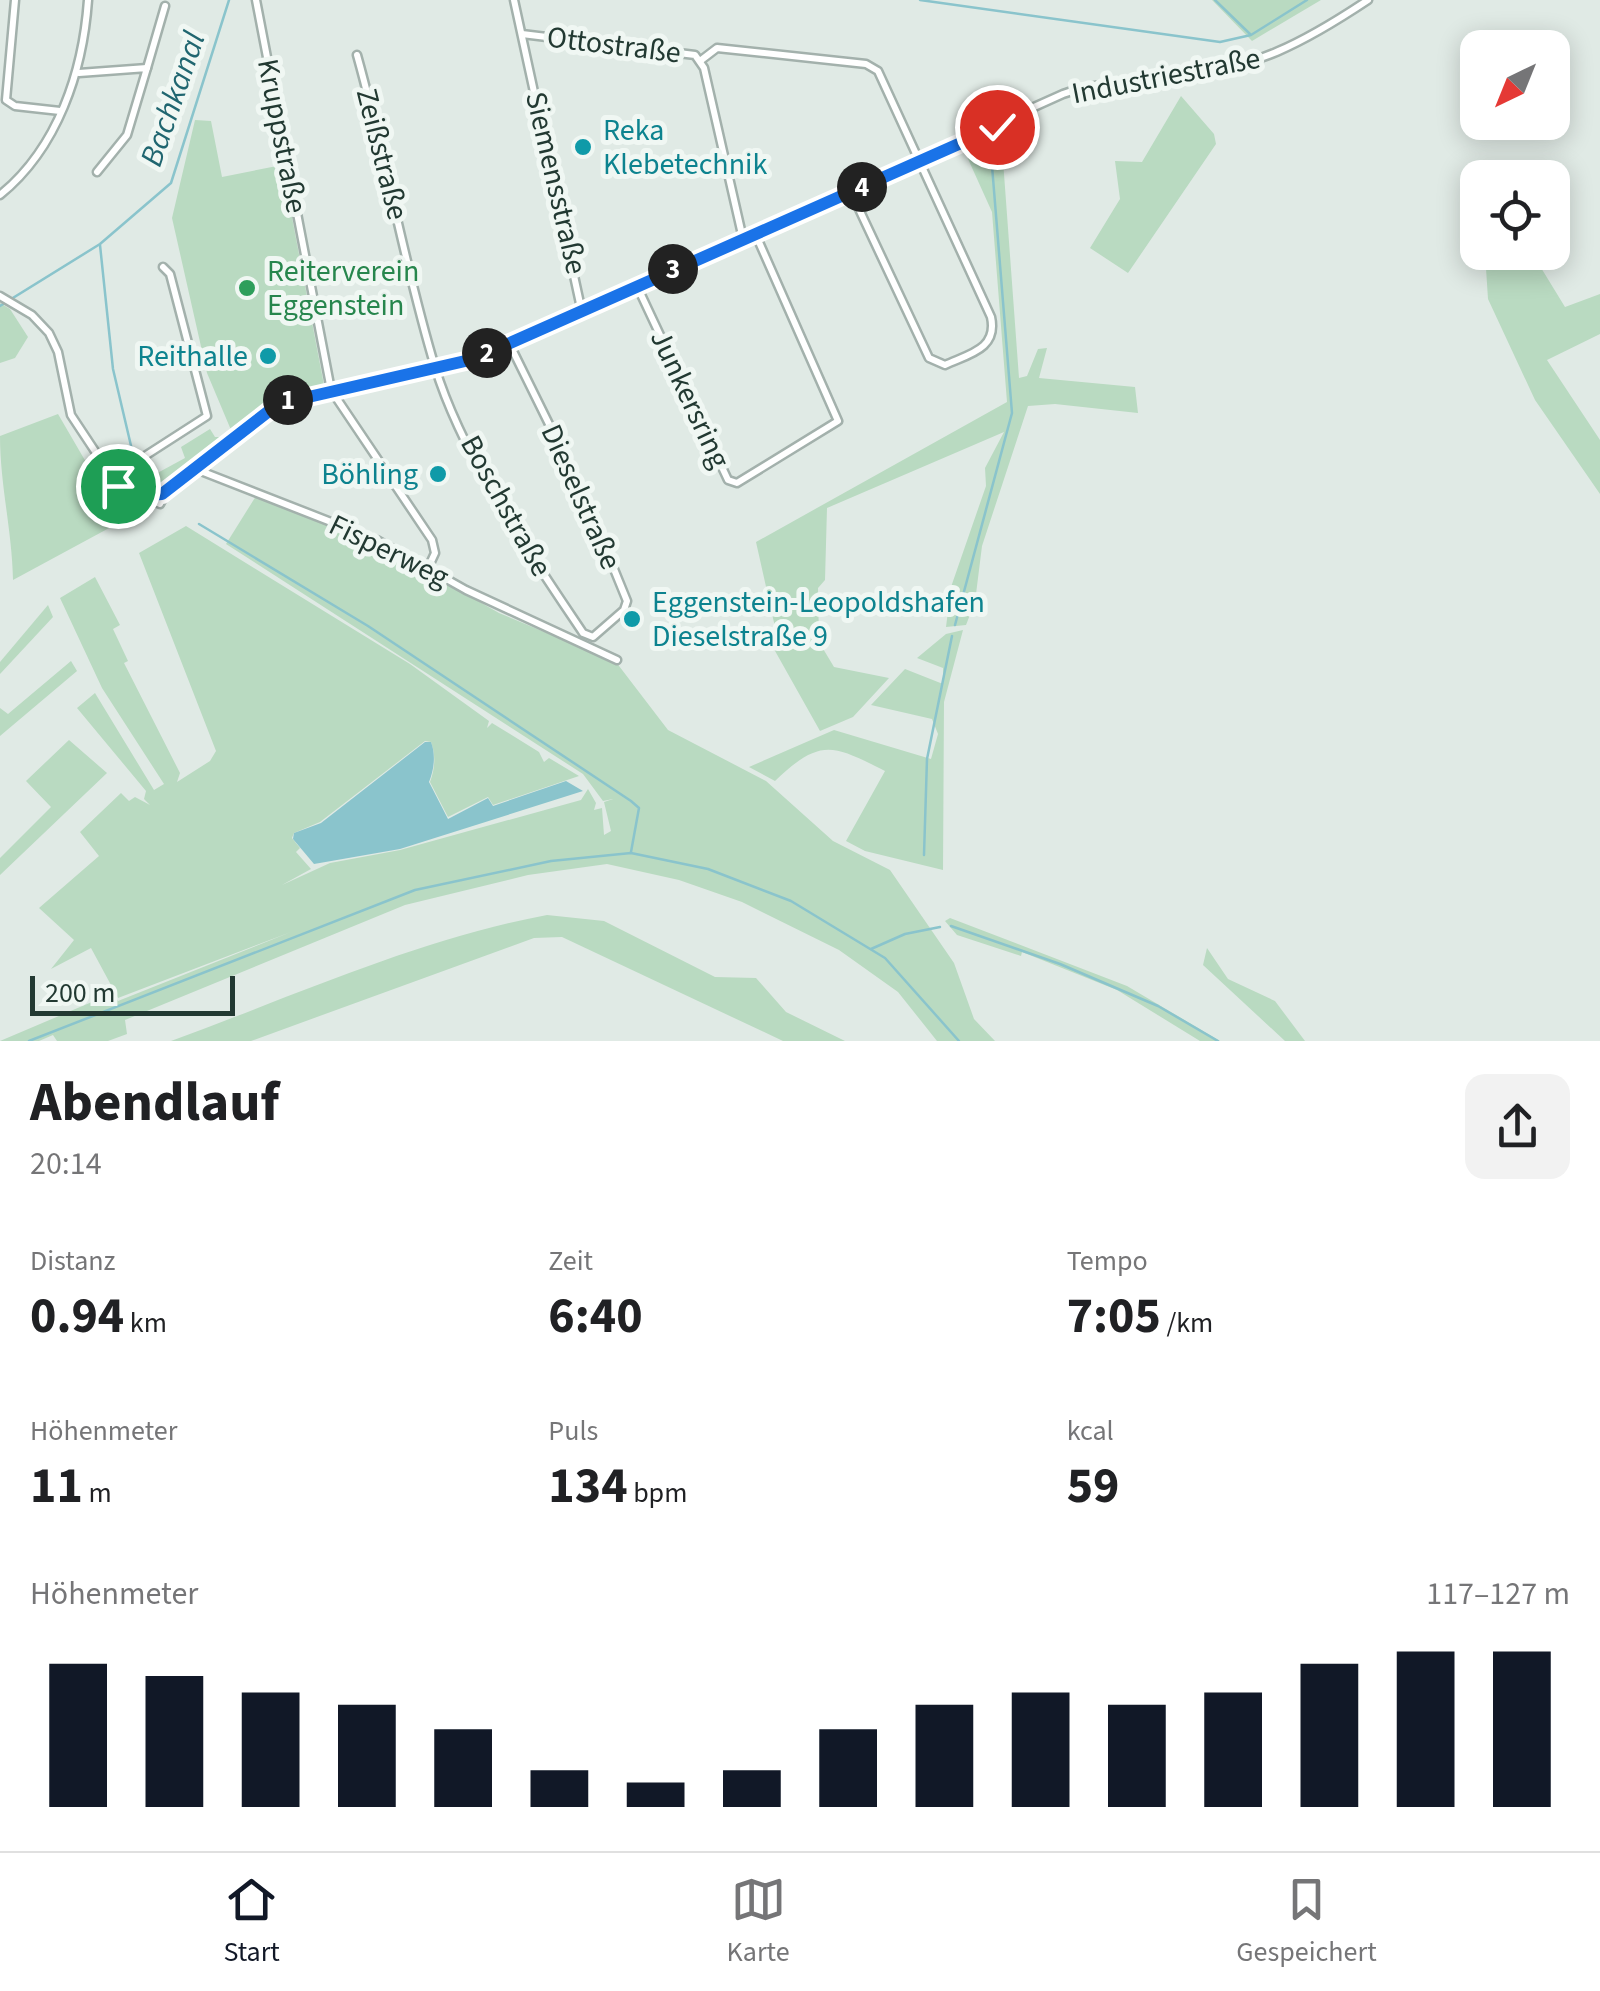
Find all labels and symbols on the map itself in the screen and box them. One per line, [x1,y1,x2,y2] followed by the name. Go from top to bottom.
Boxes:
[545,15,683,75] street label: Ottostraße
[129,25,218,173] water label: Bachkanal
[1460,30,1570,140] north arrow
[1068,37,1264,115] street label: Industriestraße
[246,55,318,217] street label: Kruppstraße
[345,84,419,224] street label: Zeißstraße
[955,85,1040,170] pin
[514,87,598,279] street label: Siemensstraße
[603,109,767,186] place label: Reka Klebetechnik
[572,136,594,158] marker: Reka Klebetechnik
[837,162,887,212] pin: 4
[648,244,698,294] pin: 3
[267,250,419,327] place label: Reiterverein Eggenstein
[236,277,258,299] marker: Reiterverein Eggenstein
[639,323,741,475] street label: Junkersring
[462,328,512,378] pin: 2
[137,335,248,378] place label: Reithalle
[257,345,279,367] marker: Reithalle
[263,375,313,425] pin: 1
[530,417,632,577] street label: Dieselstraße
[450,428,562,584] street label: Boschstraße
[76,444,161,529] pin
[321,453,418,496] place label: Böhling
[427,463,449,485] marker: Böhling
[322,504,456,598] street label: Fisperweg
[652,581,985,658] place label: Eggenstein-Leopoldshafen Dieselstraße 9
[621,608,643,630] marker: Eggenstein-Leopoldshafen Dieselstraße 9
[30,971,235,1016] scale bar

